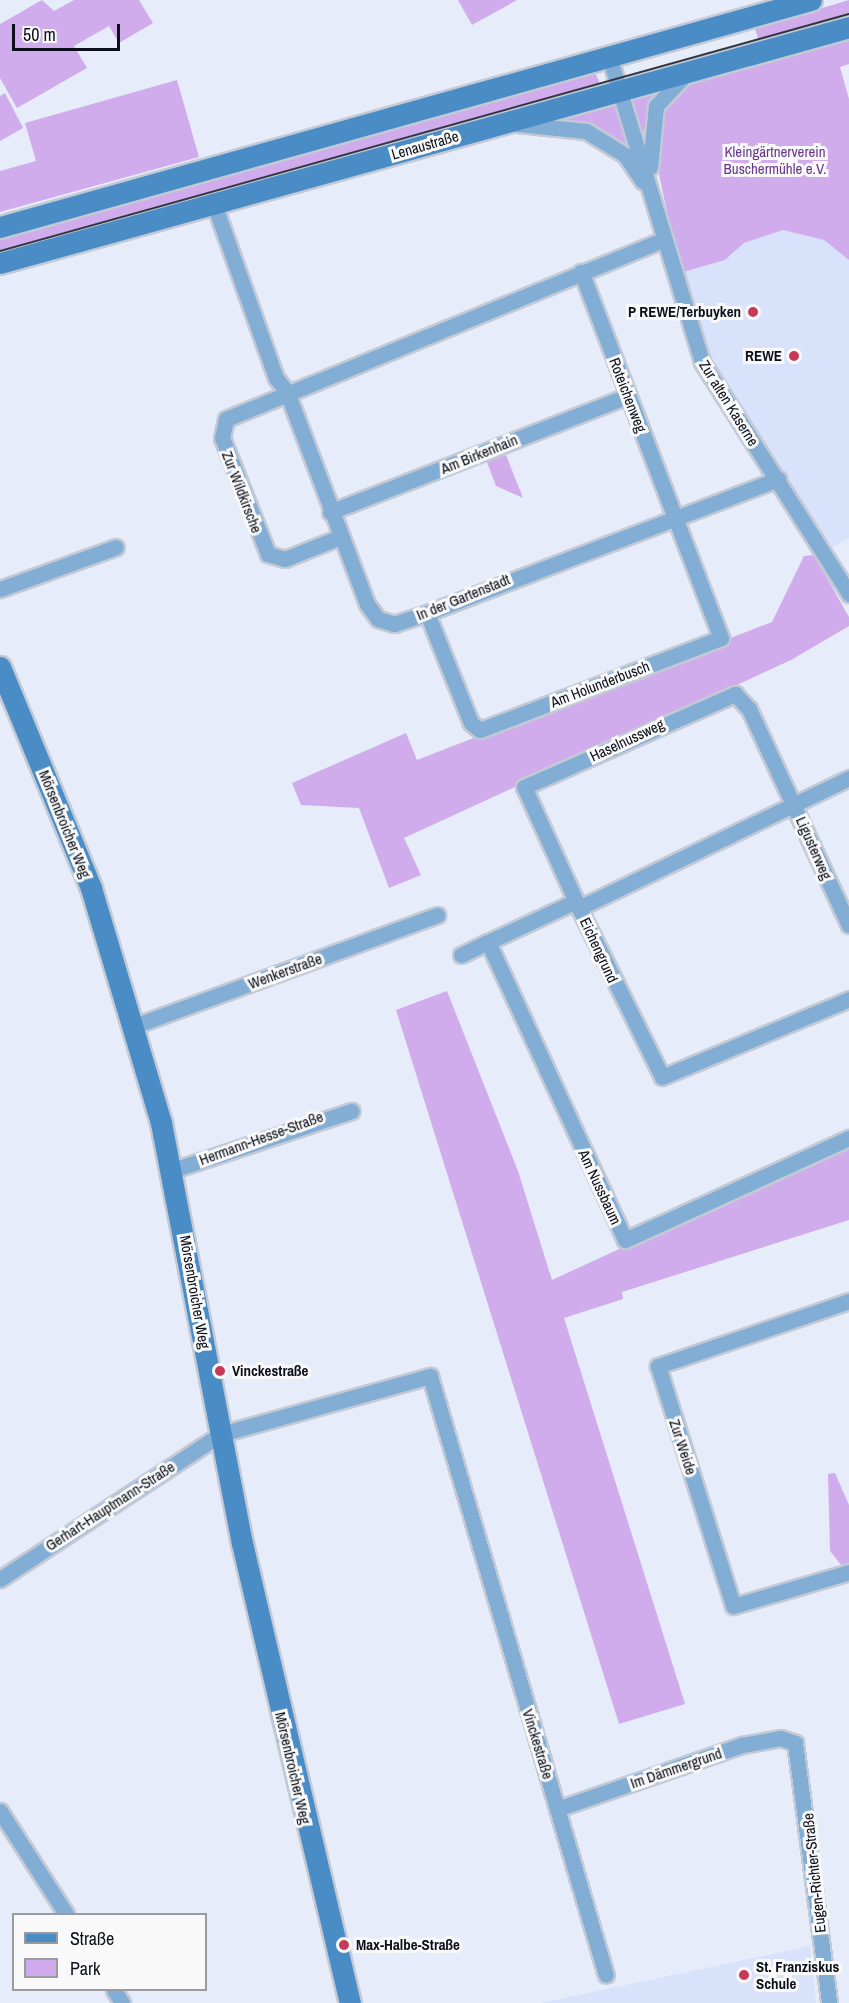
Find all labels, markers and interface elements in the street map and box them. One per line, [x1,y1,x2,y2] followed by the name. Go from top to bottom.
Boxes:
[15,12,123,50] scale bar
[23,22,56,47] text: 50 m
[389,127,461,163] street label: Lenaustraße
[724,142,826,177] park label: Kleingärtnerverein Buschermühle e.V.
[628,303,741,321] place label: P REWE/Terbuyken
[746,305,760,319] marker: P REWE/Terbuyken
[745,347,782,365] place label: REWE
[787,349,801,363] marker: REWE
[606,355,650,435] street label: Roteichenweg
[695,357,763,449] street label: Zur alten Kaserne
[438,430,520,478] street label: Am Birkenhain
[218,449,266,535] street label: Zur Wildkirsche
[414,570,512,624] street label: In der Gartenstadt
[548,657,652,711] street label: Am Holunderbusch
[587,715,667,765] street label: Haselnussweg
[35,767,95,881] street label: Mörsenbroicher Weg
[792,814,836,882] street label: Ligusterweg
[576,915,622,985] street label: Eichengrund
[246,949,324,993] street label: Wenkerstraße
[197,1107,325,1169] street label: Hermann-Hesse-Straße
[575,1147,625,1227] street label: Am Nussbaum
[176,1234,214,1350] street label: Mörsenbroicher Weg
[232,1362,308,1380] place label: Vinckestraße
[213,1364,227,1378] marker: Vinckestraße
[666,1417,700,1477] street label: Zur Weide
[42,1457,178,1555] street label: Gerhart-Hauptmann-Straße
[519,1707,557,1781] street label: Vinckestraße
[271,1710,315,1826] street label: Mörsenbroicher Weg
[628,1744,724,1792] street label: Im Dämmergrund
[799,1812,829,1934] street label: Eugen-Richter-Straße
[12,1913,207,1991] legend
[70,1926,114,1951] text: Straße
[356,1936,460,1954] place label: Max-Halbe-Straße
[337,1938,351,1952] marker: Max-Halbe-Straße
[70,1956,100,1981] text: Park
[756,1957,839,1992] place label: St. Franziskus Schule
[737,1968,751,1982] marker: St. Franziskus Schule

